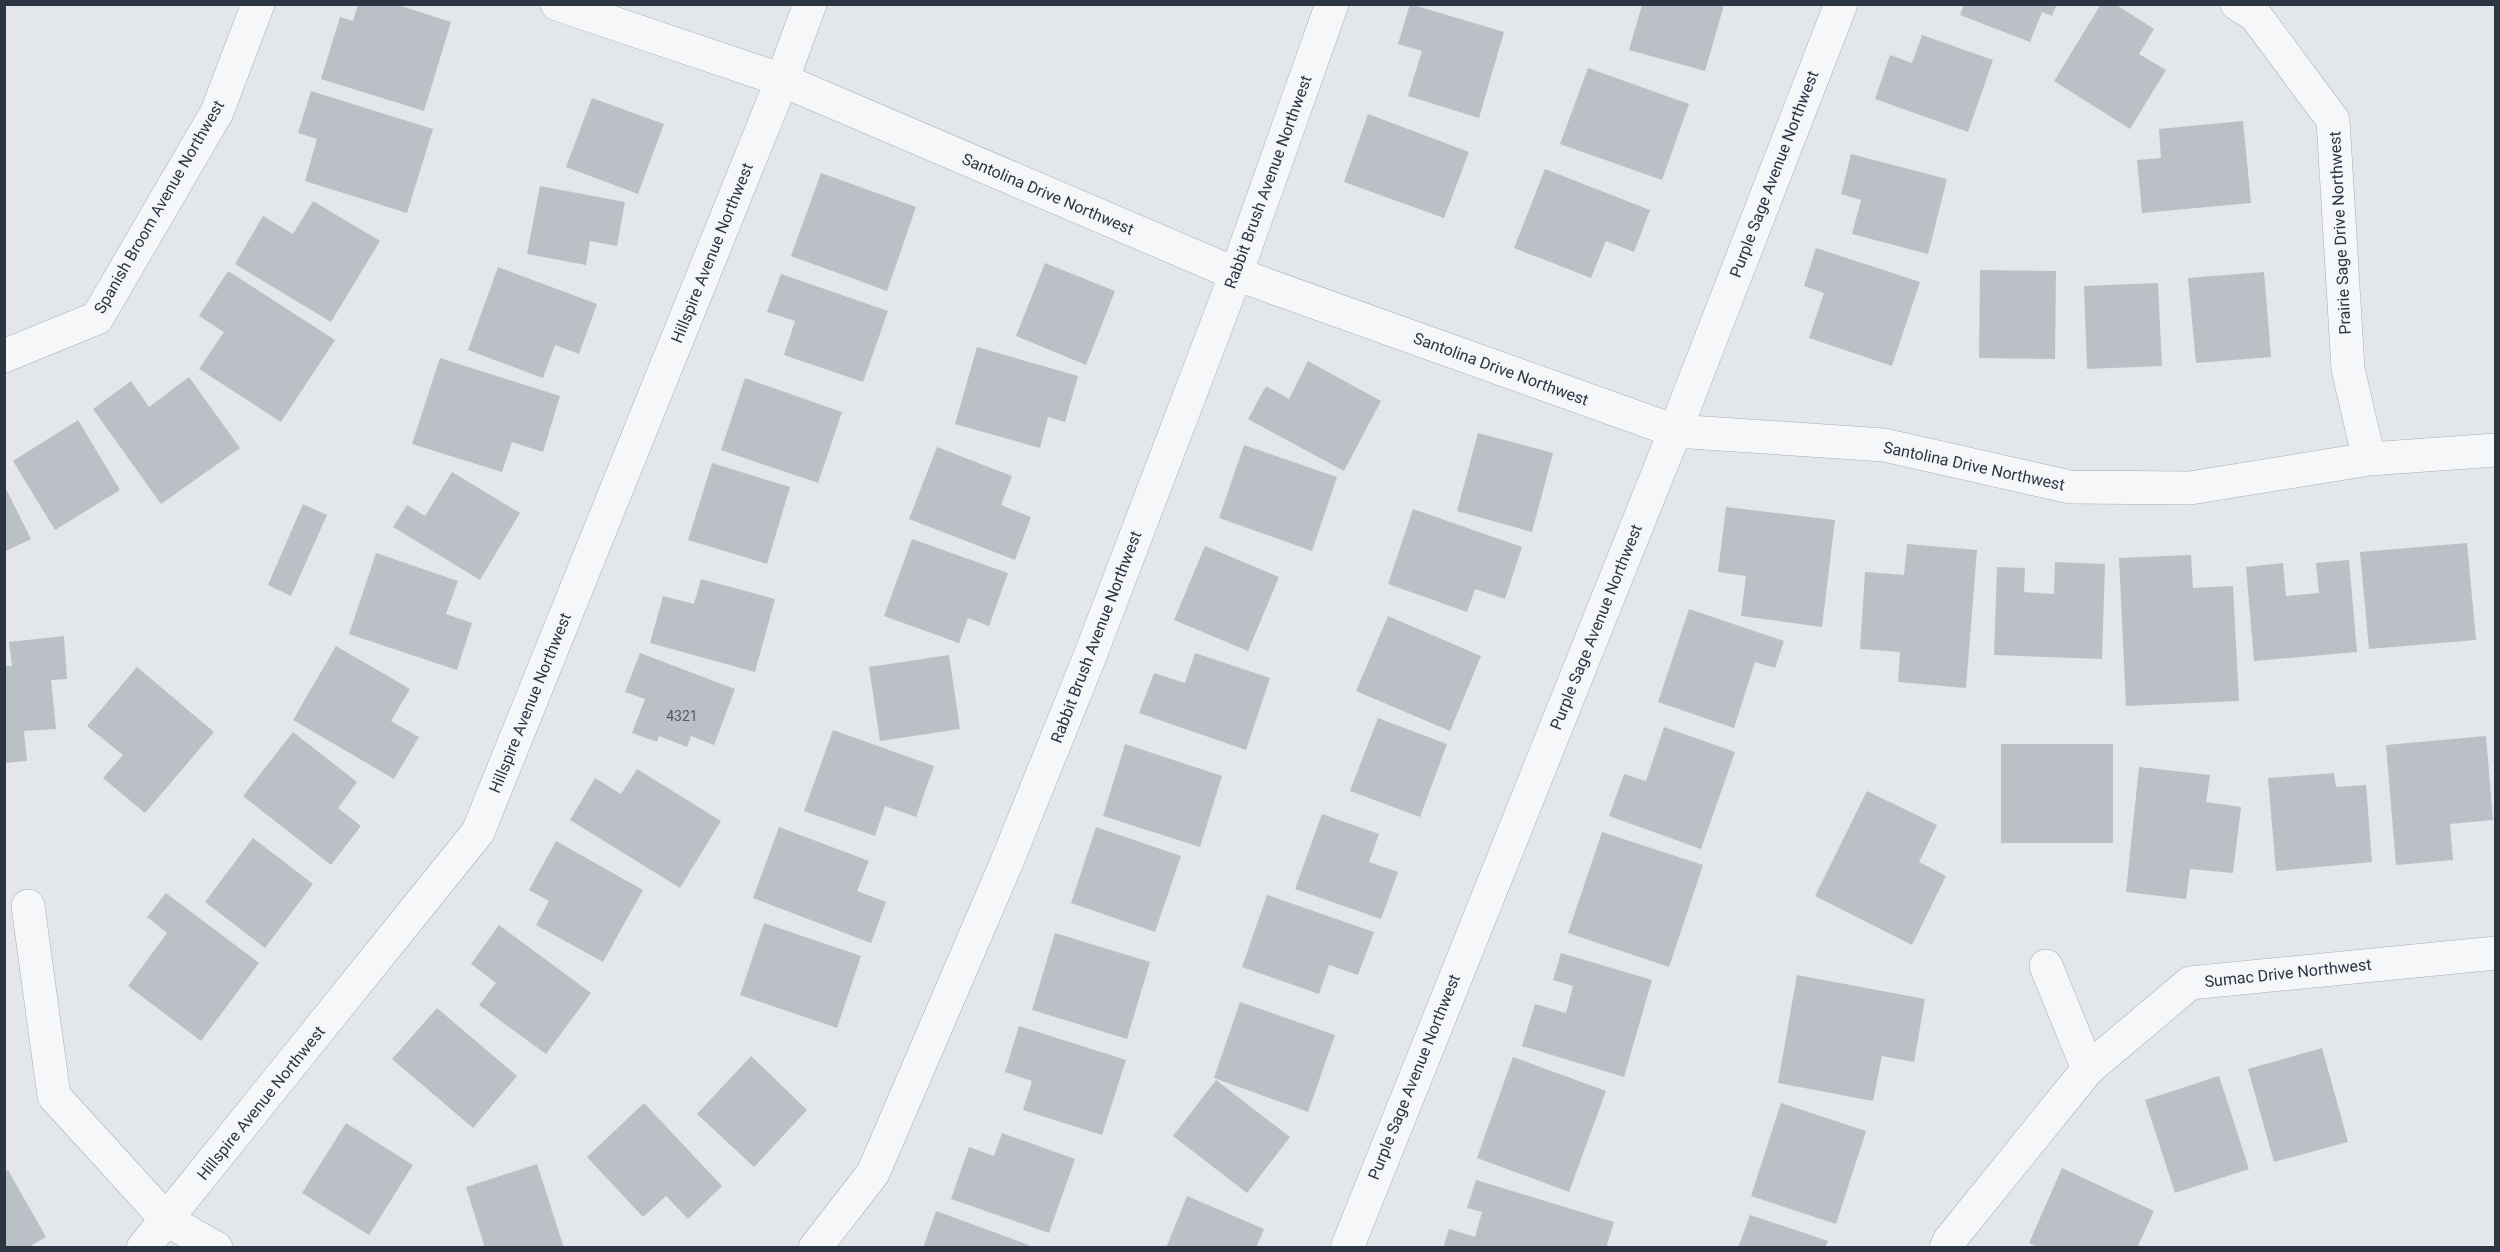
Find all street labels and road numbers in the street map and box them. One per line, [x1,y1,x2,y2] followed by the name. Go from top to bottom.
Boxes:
[1726,68,1822,280] street label: Purple Sage Avenue Northwest
[1220,73,1316,291] street label: Rabbit Brush Avenue Northwest
[90,97,228,317] street label: Spanish Broom Avenue Northwest
[2325,131,2355,335] street label: Prairie Sage Drive Northwest
[959,149,1137,239] street label: Santolina Drive Northwest
[667,160,757,346] street label: Hillspire Avenue Northwest
[1411,328,1591,410] street label: Santolina Drive Northwest
[1882,437,2066,495] street label: Santolina Drive Northwest
[1546,521,1646,733] street label: Purple Sage Avenue Northwest
[1047,528,1145,746] street label: Rabbit Brush Avenue Northwest
[485,610,575,796] street label: Hillspire Avenue Northwest
[2204,955,2372,991] street label: Sumac Drive Northwest
[1364,971,1464,1183] street label: Purple Sage Avenue Northwest
[193,1022,329,1184] street label: Hillspire Avenue Northwest

